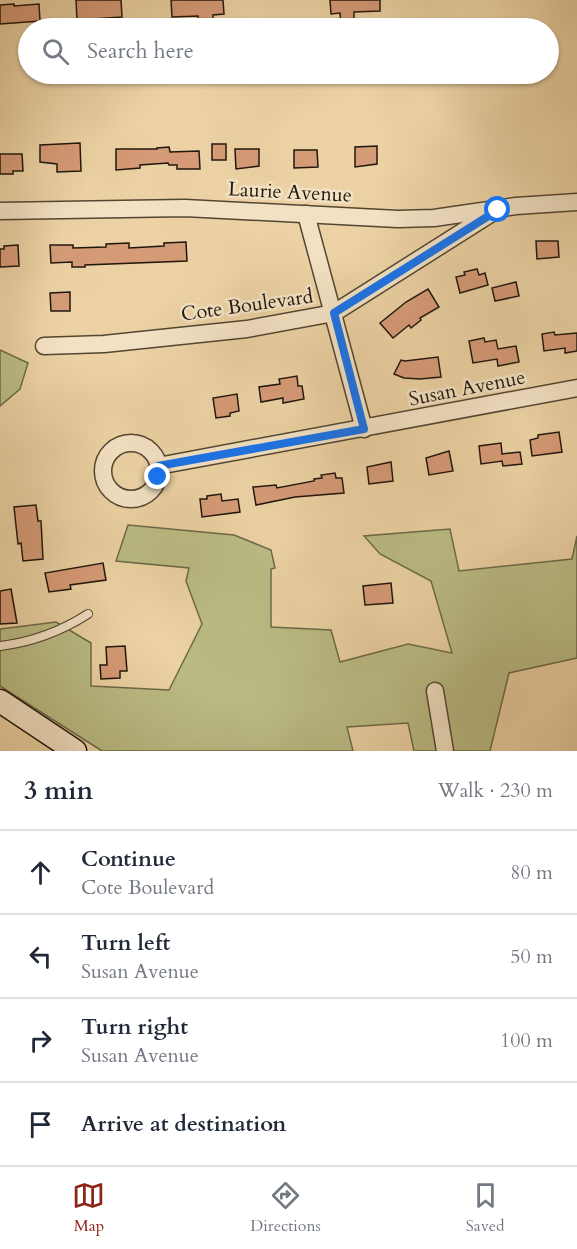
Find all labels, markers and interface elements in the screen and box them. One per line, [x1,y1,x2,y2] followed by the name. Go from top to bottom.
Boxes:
[18,18,559,84] search box
[39,35,72,68] icon: search
[87,36,194,66] text: Search here
[227,175,353,209] street label: Laurie Avenue
[484,196,510,222] route start
[179,282,315,328] street label: Cote Boulevard
[407,363,527,413] street label: Susan Avenue
[144,463,170,489] route end
[24,773,93,808] text: 3 min
[438,777,553,804] text: Walk · 230 m
[81,844,176,874] text: Continue
[24,856,57,889] icon: ahead
[510,859,553,886] text: 80 m
[81,874,214,901] text: Cote Boulevard
[81,928,170,958] text: Turn left
[24,940,57,973] icon: left
[510,943,553,970] text: 50 m
[81,958,199,985] text: Susan Avenue
[81,1012,188,1042] text: Turn right
[24,1024,57,1057] icon: right
[500,1027,553,1054] text: 100 m
[81,1042,199,1069] text: Susan Avenue
[24,1108,57,1141] icon: arrive
[81,1109,286,1139] text: Arrive at destination
[72,1179,105,1237] tab: Map
[250,1179,321,1237] tab: Directions
[466,1179,505,1237] tab: Saved

